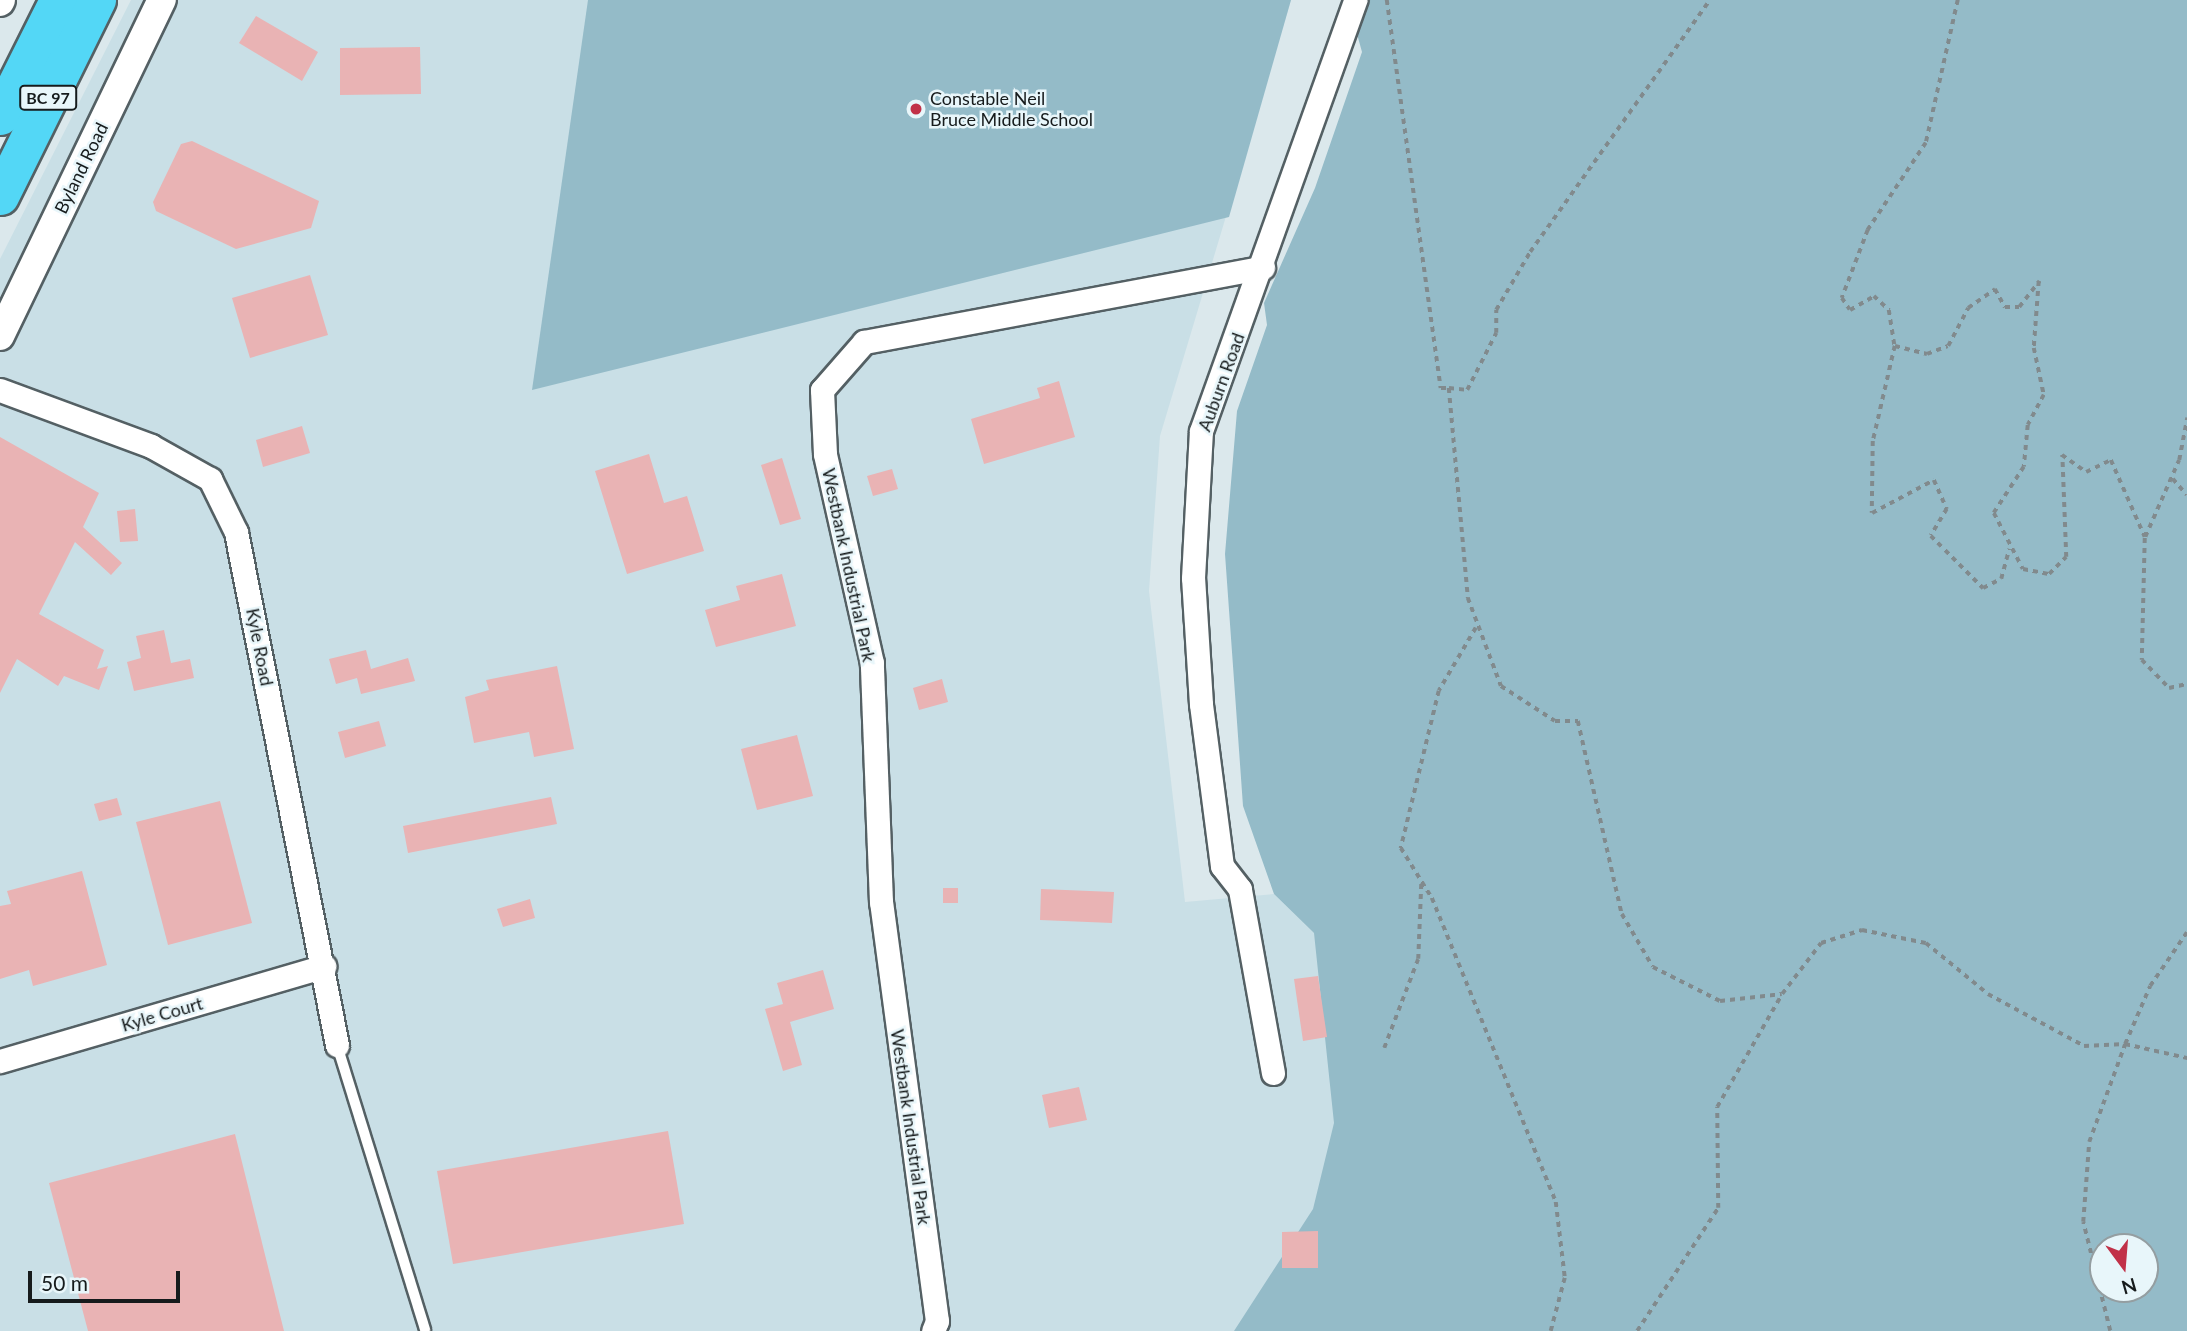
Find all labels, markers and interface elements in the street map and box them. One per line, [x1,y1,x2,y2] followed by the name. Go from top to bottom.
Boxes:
[18,86,78,110] road number: BC 97
[930,88,1093,130] place label: Constable Neil Bruce Middle School
[908,101,924,117] marker: Constable Neil Bruce Middle School
[50,119,112,217] street label: Byland Road
[1193,330,1249,434] street label: Auburn Road
[818,466,880,664] street label: Westbank Industrial Park
[242,606,278,688] street label: Kyle Road
[119,992,205,1036] street label: Kyle Court
[887,1028,935,1226] street label: Westbank Industrial Park
[2089,1233,2159,1303] north arrow
[32,1258,184,1302] scale bar
[41,1270,88,1295] text: 50 m
[2119,1274,2140,1300] text: N

